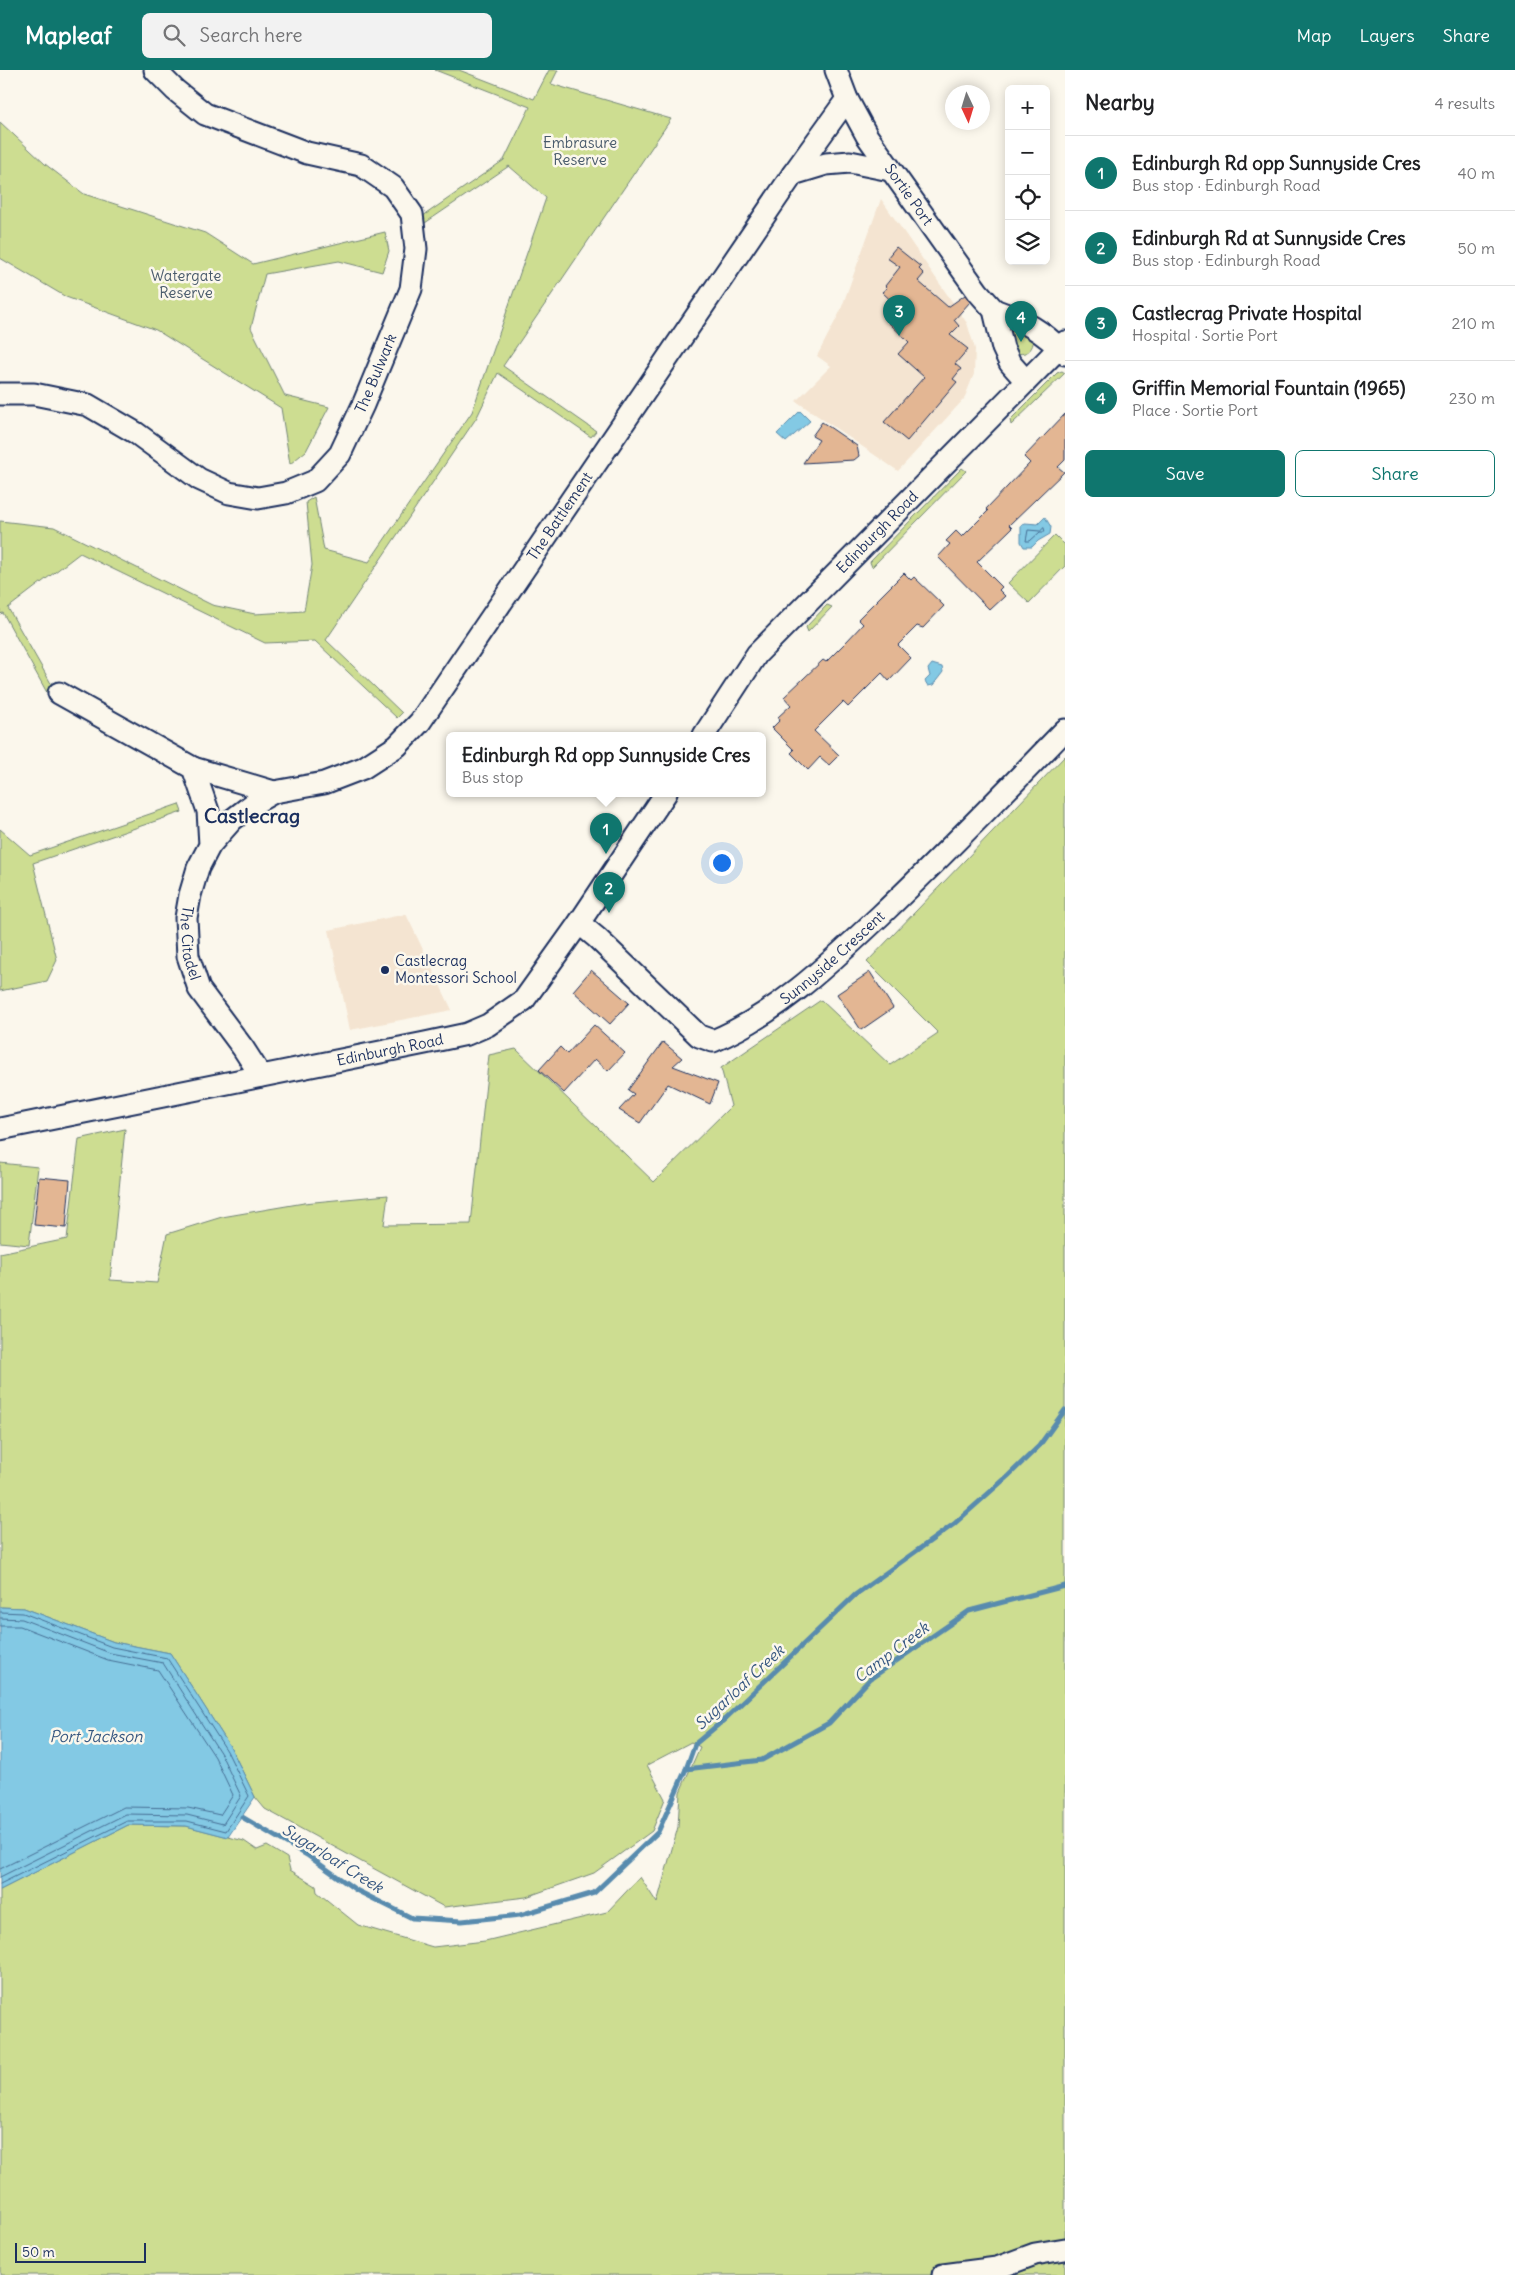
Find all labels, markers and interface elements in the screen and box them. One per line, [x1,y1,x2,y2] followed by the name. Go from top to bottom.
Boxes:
[142,13,492,58] search box
[25,20,112,50] text: Mapleaf
[160,21,188,49] icon: search
[200,23,303,47] text: Search here
[1296,24,1331,47] text: Map
[1359,24,1415,47] text: Layers
[1443,24,1490,47] text: Share
[945,85,990,130] north arrow
[1005,85,1050,265] map controls
[1005,85,1050,130] button: +
[1085,89,1155,116] text: Nearby
[1434,93,1495,113] text: 4 results
[1005,130,1050,175] button: −
[543,133,617,169] park label: Embrasure Reserve
[1132,151,1421,175] text: Edinburgh Rd opp Sunnyside Cres
[881,160,938,229] street label: Sortie Port
[1098,163,1104,183] text: 1
[1457,163,1495,183] text: 40 m
[1005,175,1050,220] button: locate
[1132,175,1320,195] text: Bus stop · Edinburgh Road
[1005,220,1050,265] button: layers
[1132,226,1406,250] text: Edinburgh Rd at Sunnyside Cres
[1097,238,1105,258] text: 2
[1457,238,1495,258] text: 50 m
[1132,250,1320,270] text: Bus stop · Edinburgh Road
[151,266,221,302] park label: Watergate Reserve
[883,295,915,336] pin: 3
[1005,301,1037,342] pin: 4
[1132,301,1362,325] text: Castlecrag Private Hospital
[1096,313,1106,333] text: 3
[1452,313,1495,333] text: 210 m
[1132,325,1278,345] text: Hospital · Sortie Port
[350,330,401,416] street label: The Bulwark
[1132,376,1405,400] text: Griffin Memorial Fountain (1965)
[1096,388,1106,408] text: 4
[1449,388,1495,408] text: 230 m
[1132,400,1258,420] text: Place · Sortie Port
[1085,450,1285,497] button: Save
[1295,450,1495,497] button: Share
[523,468,596,564] street label: The Battlement
[832,486,922,577] street label: Edinburgh Road
[446,732,766,797] popup
[462,743,750,767] text: Edinburgh Rd opp Sunnyside Cres
[462,767,523,787] text: Bus stop
[204,803,300,828] district label: Castlecrag
[590,813,622,854] pin: 1
[709,850,735,876] your location
[593,872,625,913] pin: 2
[176,904,205,983] street label: The Citadel
[776,907,888,1008] street label: Sunnyside Crescent
[395,951,517,987] place label: Castlecrag Montessori School
[379,964,391,976] marker: Castlecrag Montessori School
[335,1029,445,1070] street label: Edinburgh Road
[850,1616,934,1687] water label: Camp Creek
[690,1639,789,1734] water label: Sugarloaf Creek
[50,1726,143,1746] water label: Port Jackson
[279,1819,389,1898] water label: Sugarloaf Creek
[15,2240,146,2263] scale bar
[22,2243,55,2261] text: 50 m

